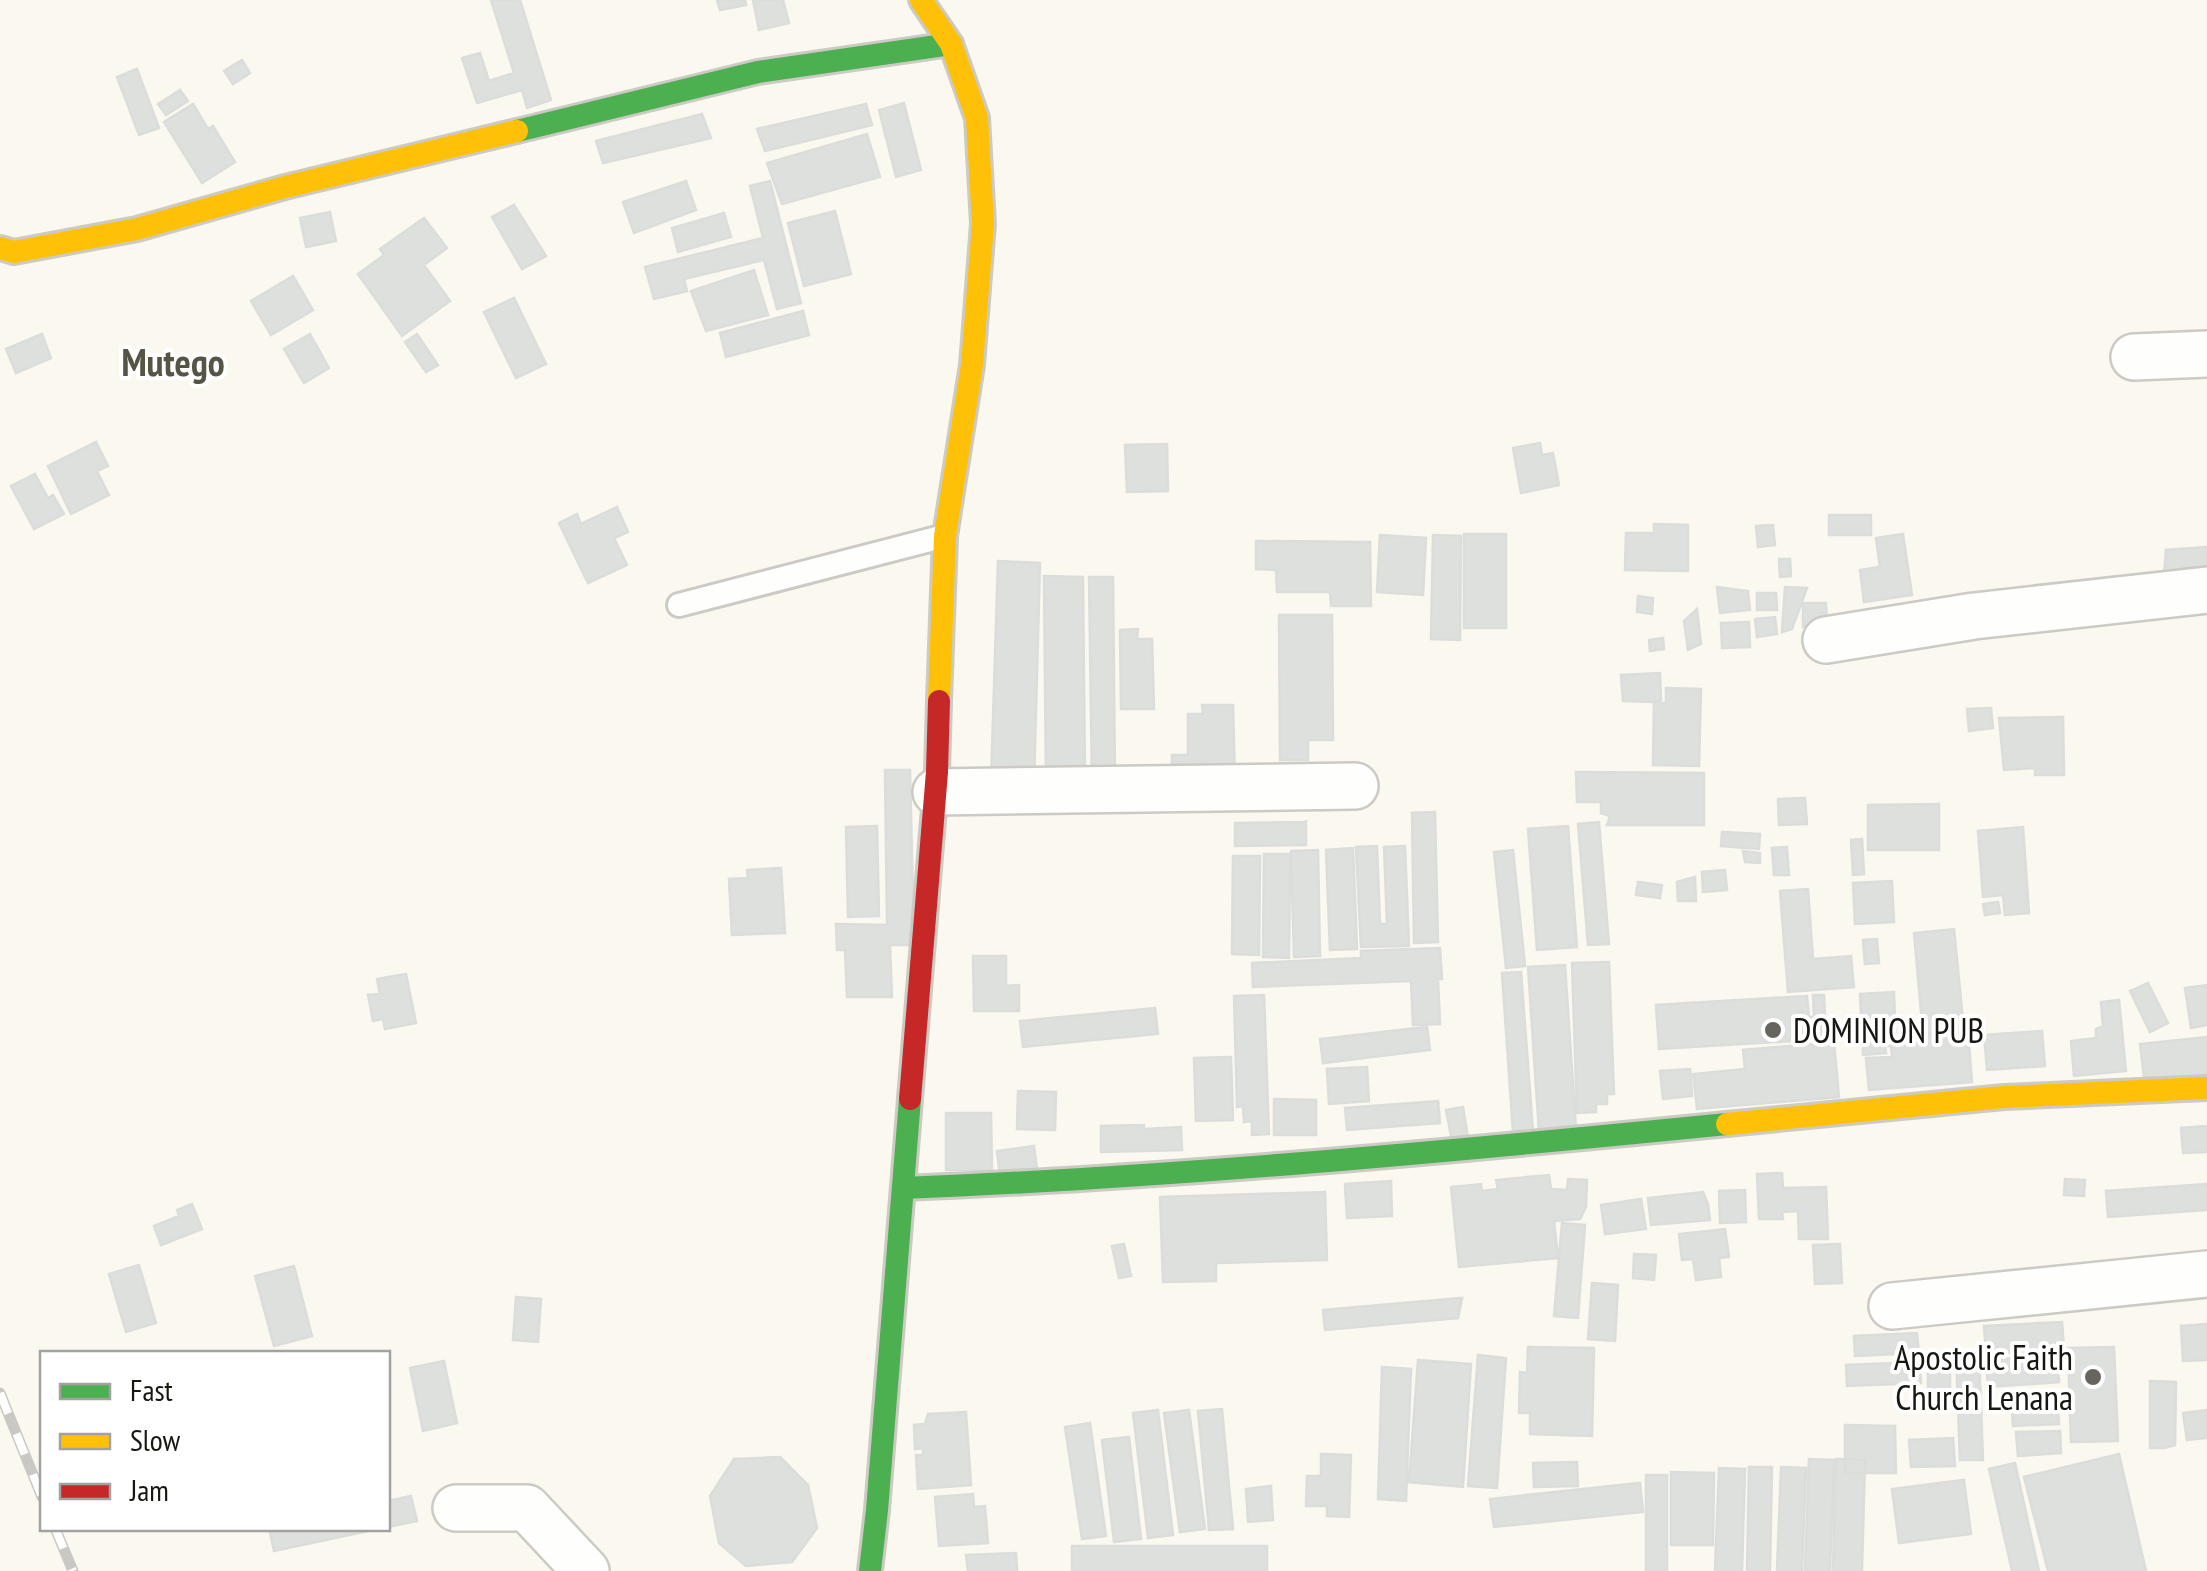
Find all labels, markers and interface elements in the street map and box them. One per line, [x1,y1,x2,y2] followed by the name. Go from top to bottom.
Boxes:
[121,337,225,386] district label: Mutego
[1793,1007,1984,1053] place label: DOMINION PUB
[1762,1019,1784,1041] marker: DOMINION PUB
[1894,1334,2073,1420] place label: Apostolic Faith Church Lenana
[40,1351,390,1531] legend
[2082,1366,2104,1388] marker: Apostolic Faith Church Lenana
[130,1370,174,1409] text: Fast
[130,1420,181,1459] text: Slow
[129,1470,169,1509] text: Jam

